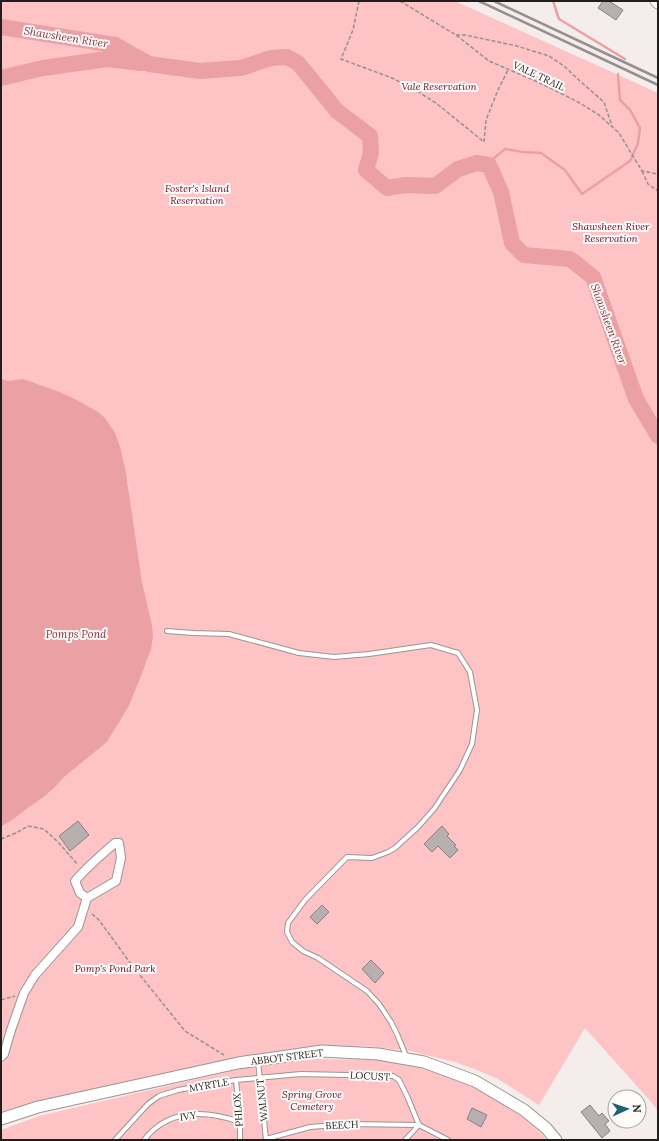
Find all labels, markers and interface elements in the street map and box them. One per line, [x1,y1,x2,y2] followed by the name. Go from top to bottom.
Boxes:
[23,23,110,51] water label: Shawsheen River
[510,58,567,94] street label: VALE TRAIL
[401,80,477,93] park label: Vale Reservation
[165,182,229,207] park label: Foster's Island Reservation
[572,220,650,245] park label: Shawsheen River Reservation
[588,282,630,367] water label: Shawsheen River
[46,627,107,641] water label: Pomps Pond
[75,962,155,975] park label: Pomp's Pond Park
[249,1046,324,1068] street label: ABBOT STREET
[350,1068,391,1084] street label: LOCUST
[188,1075,230,1095] street label: MYRTLE
[253,1077,271,1122] street label: WALNUT
[282,1088,342,1113] park label: Spring Grove Cemetery
[607,1089,647,1129] north arrow
[230,1092,246,1127] street label: PHLOX
[630,1104,644,1114] text: N
[179,1108,198,1124] street label: IVY
[325,1118,359,1132] street label: BEECH

